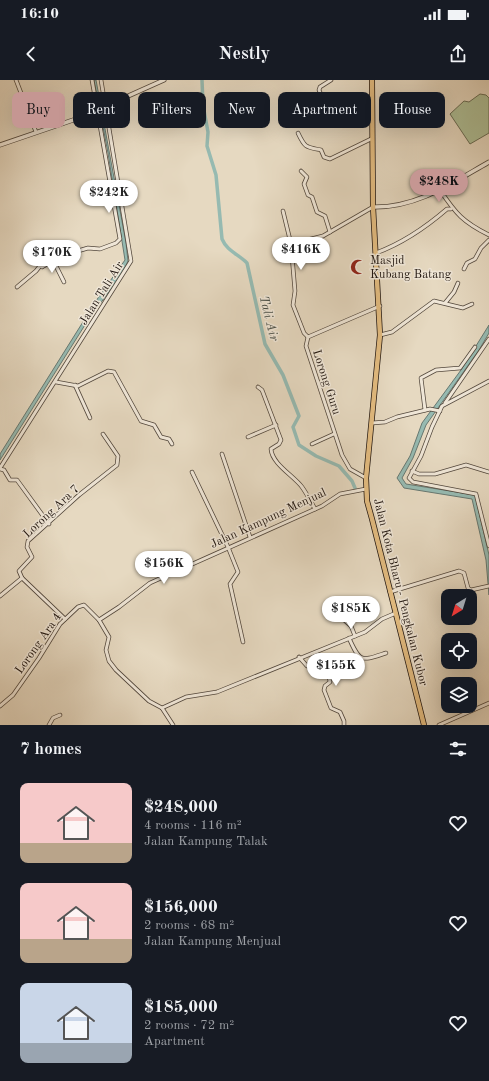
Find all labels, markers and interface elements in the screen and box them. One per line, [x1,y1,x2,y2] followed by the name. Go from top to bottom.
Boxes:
[20,7,59,22] text: 16:10
[20,43,42,65] icon: back
[447,43,469,65] icon: share
[219,45,270,63] text: Nestly
[12,92,65,128] chip: Buy
[73,92,130,128] chip: Rent
[138,92,206,128] chip: Filters
[214,92,270,128] chip: New
[278,92,371,128] chip: Apartment
[379,92,445,128] chip: House
[411,169,467,203] pin: $248K
[419,175,459,188] text: $248K
[81,180,137,214] pin: $242K
[89,186,129,199] text: $242K
[273,237,329,271] pin: $416K
[24,240,80,274] pin: $170K
[281,243,321,256] text: $416K
[32,246,72,259] text: $170K
[370,255,452,281] place label: Masjid Kubang Batang
[349,258,367,276] mosque icon: Masjid Kubang Batang
[78,260,126,327] street label: Jalan Tali Air
[257,294,281,343] water label: Tali Air
[310,348,342,417] street label: Lorong Guru
[21,483,82,541] street label: Lorong Ara 7
[209,487,328,551] street label: Jalan Kampung Menjual
[371,497,429,687] street label: Jalan Kota Bharu - Pengkalan Kubor
[136,551,192,585] pin: $156K
[144,557,184,570] text: $156K
[441,589,477,625] north arrow
[441,589,477,713] map controls
[323,596,379,630] pin: $185K
[331,602,371,615] text: $185K
[13,611,64,676] street label: Lorong Ara 4
[441,633,477,669] button: locate
[308,653,364,687] pin: $155K
[316,659,356,672] text: $155K
[441,677,477,713] button: layers
[447,738,469,760] icon: filters
[20,741,82,758] text: 7 homes
[52,799,100,847] icon: home
[144,799,218,816] text: $248,000
[447,812,469,834] icon: heart
[144,819,242,832] text: 4 rooms · 116 m²
[144,835,268,848] text: Jalan Kampung Talak
[52,899,100,947] icon: home
[144,899,218,916] text: $156,000
[447,912,469,934] icon: heart
[144,919,234,932] text: 2 rooms · 68 m²
[144,935,281,948] text: Jalan Kampung Menjual
[52,999,100,1047] icon: home
[144,999,218,1016] text: $185,000
[447,1012,469,1034] icon: heart
[144,1019,234,1032] text: 2 rooms · 72 m²
[144,1035,205,1048] text: Apartment

